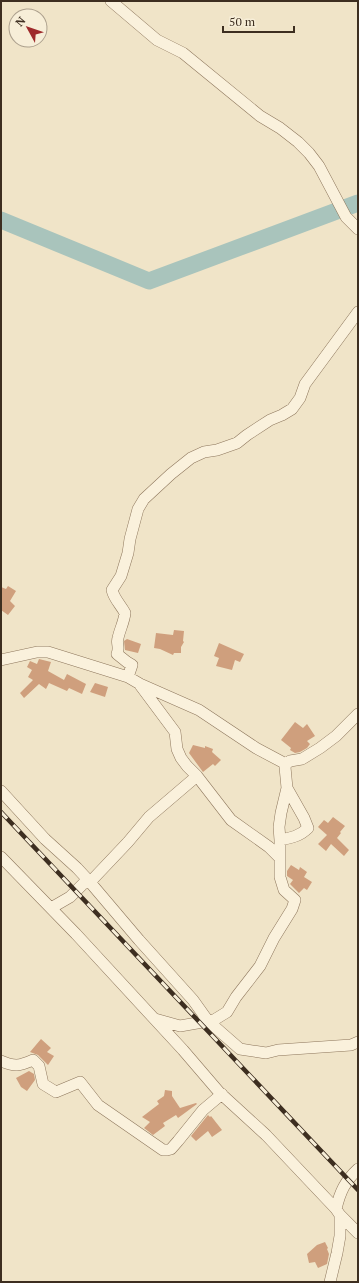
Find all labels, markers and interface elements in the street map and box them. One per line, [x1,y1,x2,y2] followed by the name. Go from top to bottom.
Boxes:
[8,8,48,48] north arrow
[223,8,294,34] scale bar
[12,13,29,29] text: N
[229,14,256,29] text: 50 m

